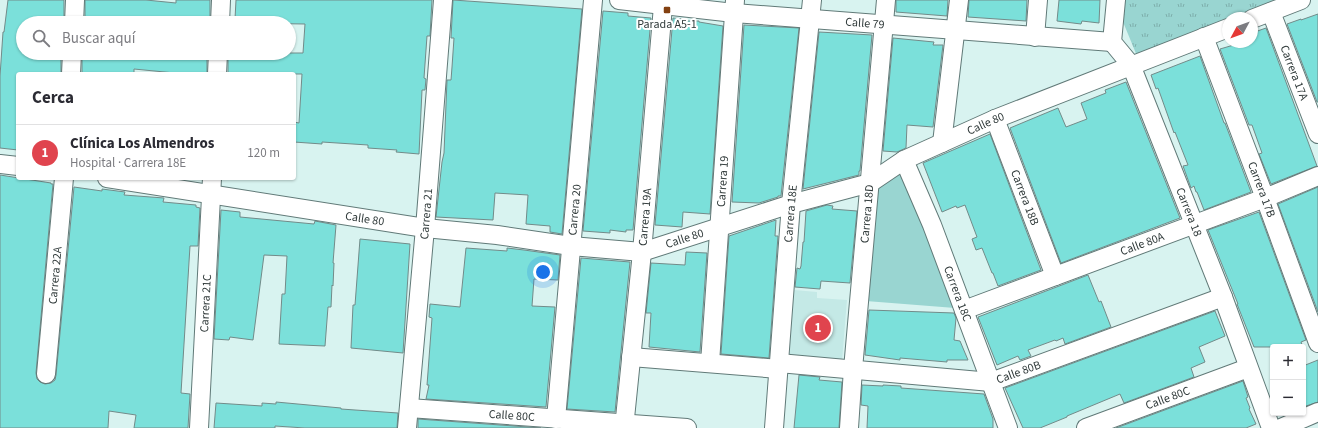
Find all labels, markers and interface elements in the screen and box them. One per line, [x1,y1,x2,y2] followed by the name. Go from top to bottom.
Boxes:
[662,5,672,15] marker: Parada A5-1
[1222,12,1258,48] north arrow
[845,13,885,33] street label: Calle 79
[16,16,296,60] search box
[637,16,697,33] place label: Parada A5-1
[30,27,52,49] icon: search
[62,28,135,49] text: Buscar aquí
[1276,43,1313,103] street label: Carrera 17A
[32,86,74,110] text: Cerca
[964,108,1007,139] street label: Calle 80
[70,133,215,154] text: Clínica Los Almendros
[42,144,48,162] text: 1
[247,144,280,162] text: 120 m
[70,154,186,172] text: Hospital · Carrera 18E
[712,155,733,208] street label: Carrera 19
[1243,159,1280,220] street label: Carrera 17B
[1007,167,1043,228] street label: Carrera 18B
[564,183,585,236] street label: Carrera 20
[780,184,801,243] street label: Carrera 18E
[856,184,878,244] street label: Carrera 18D
[1172,185,1207,239] street label: Carrera 18
[634,187,656,247] street label: Carrera 19A
[416,188,437,240] street label: Carrera 21
[344,207,386,230] street label: Calle 80
[663,224,706,252] street label: Calle 80
[1118,228,1167,260] street label: Calle 80A
[44,245,66,305] street label: Carrera 22A
[533,262,553,282] your location
[940,263,976,324] street label: Carrera 18C
[195,274,215,333] street label: Carrera 21C
[805,313,831,343] pin: 1
[1270,344,1306,416] map controls
[1270,344,1306,380] button: +
[994,356,1043,388] street label: Calle 80B
[1270,380,1306,416] button: −
[1143,382,1192,414] street label: Calle 80C
[488,405,536,426] street label: Calle 80C

